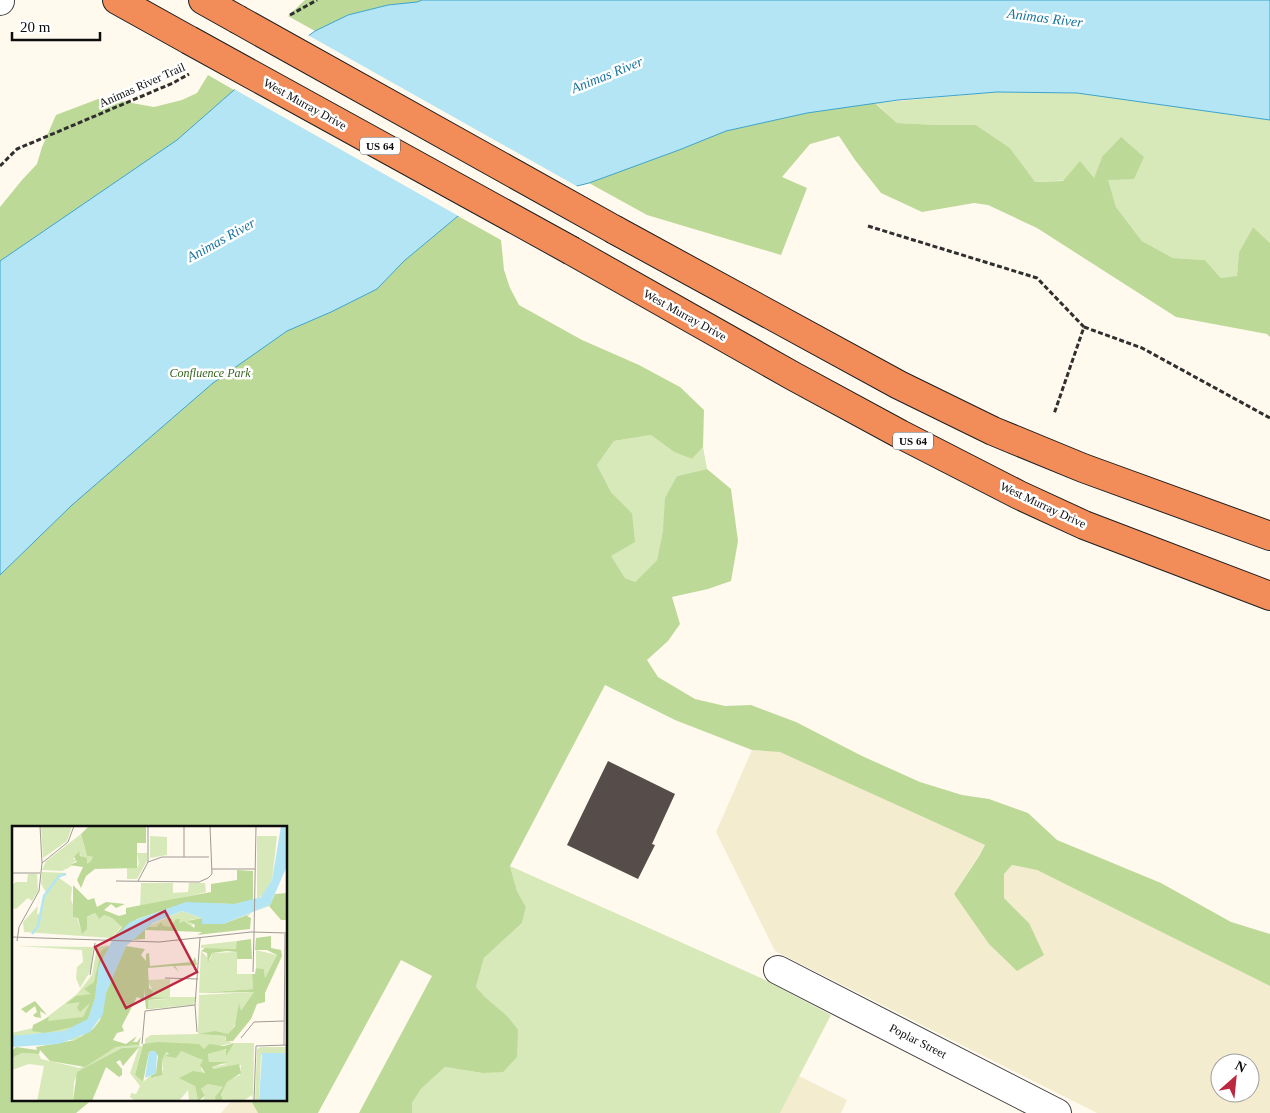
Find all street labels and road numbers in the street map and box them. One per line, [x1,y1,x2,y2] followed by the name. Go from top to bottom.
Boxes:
[97,59,188,110] street label: Animas River Trail
[261,75,349,133] street label: West Murray Drive
[360,138,400,154] road number: US 64
[641,286,729,344] street label: West Murray Drive
[893,432,933,450] road number: US 64
[998,479,1088,531] street label: West Murray Drive
[887,1021,950,1062] street label: Poplar Street

